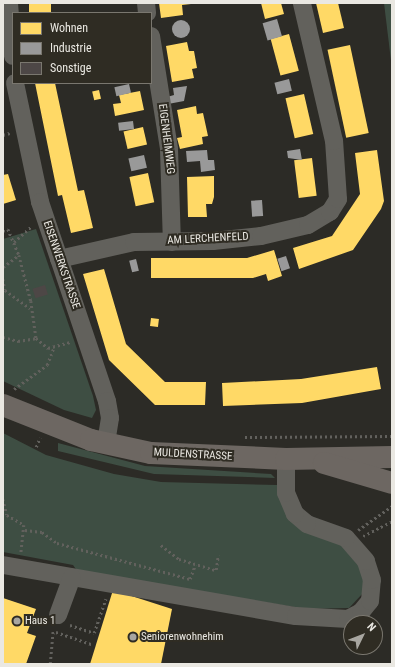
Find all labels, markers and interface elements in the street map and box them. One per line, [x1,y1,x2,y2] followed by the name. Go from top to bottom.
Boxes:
[12,12,152,84] legend
[50,21,88,35] text: Wohnen
[50,41,92,55] text: Industrie
[50,61,91,75] text: Sonstige
[155,103,177,175] street label: EIGENHEIMWEG
[40,219,82,311] street label: EISENWERKSTRASSE
[167,230,249,248] street label: AM LERCHENFELD
[153,446,233,464] street label: MULDENSTRASSE
[25,614,55,628] place label: Haus 1
[343,615,383,655] north arrow
[12,616,22,626] marker: Haus 1
[364,620,378,634] text: N
[141,630,224,644] place label: Seniorenwohnehim
[128,632,138,642] marker: Seniorenwohnehim

